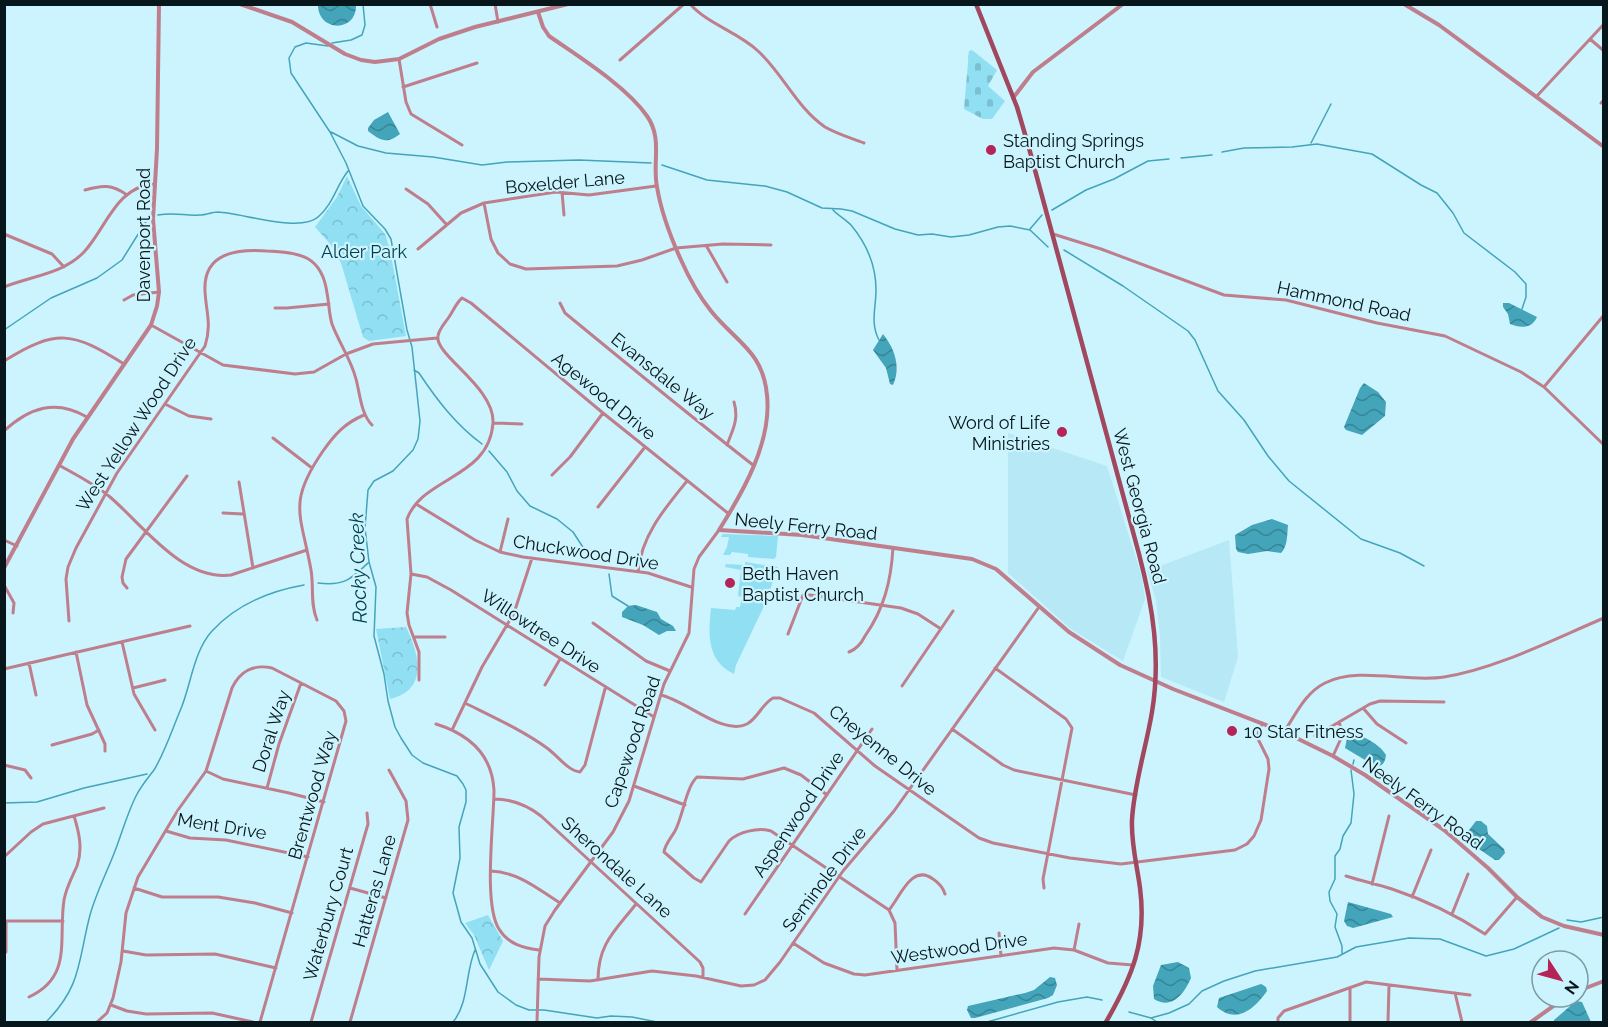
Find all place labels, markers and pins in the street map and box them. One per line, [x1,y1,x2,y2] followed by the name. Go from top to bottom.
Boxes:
[1003,130,1144,172] place label: Standing Springs Baptist Church
[984,143,998,157] marker: Standing Springs Baptist Church
[948,412,1050,454] place label: Word of Life Ministries
[1055,425,1069,439] marker: Word of Life Ministries
[742,563,864,605] place label: Beth Haven Baptist Church
[723,576,737,590] marker: Beth Haven Baptist Church
[1244,721,1364,742] place label: 10 Star Fitness
[1225,724,1239,738] marker: 10 Star Fitness

